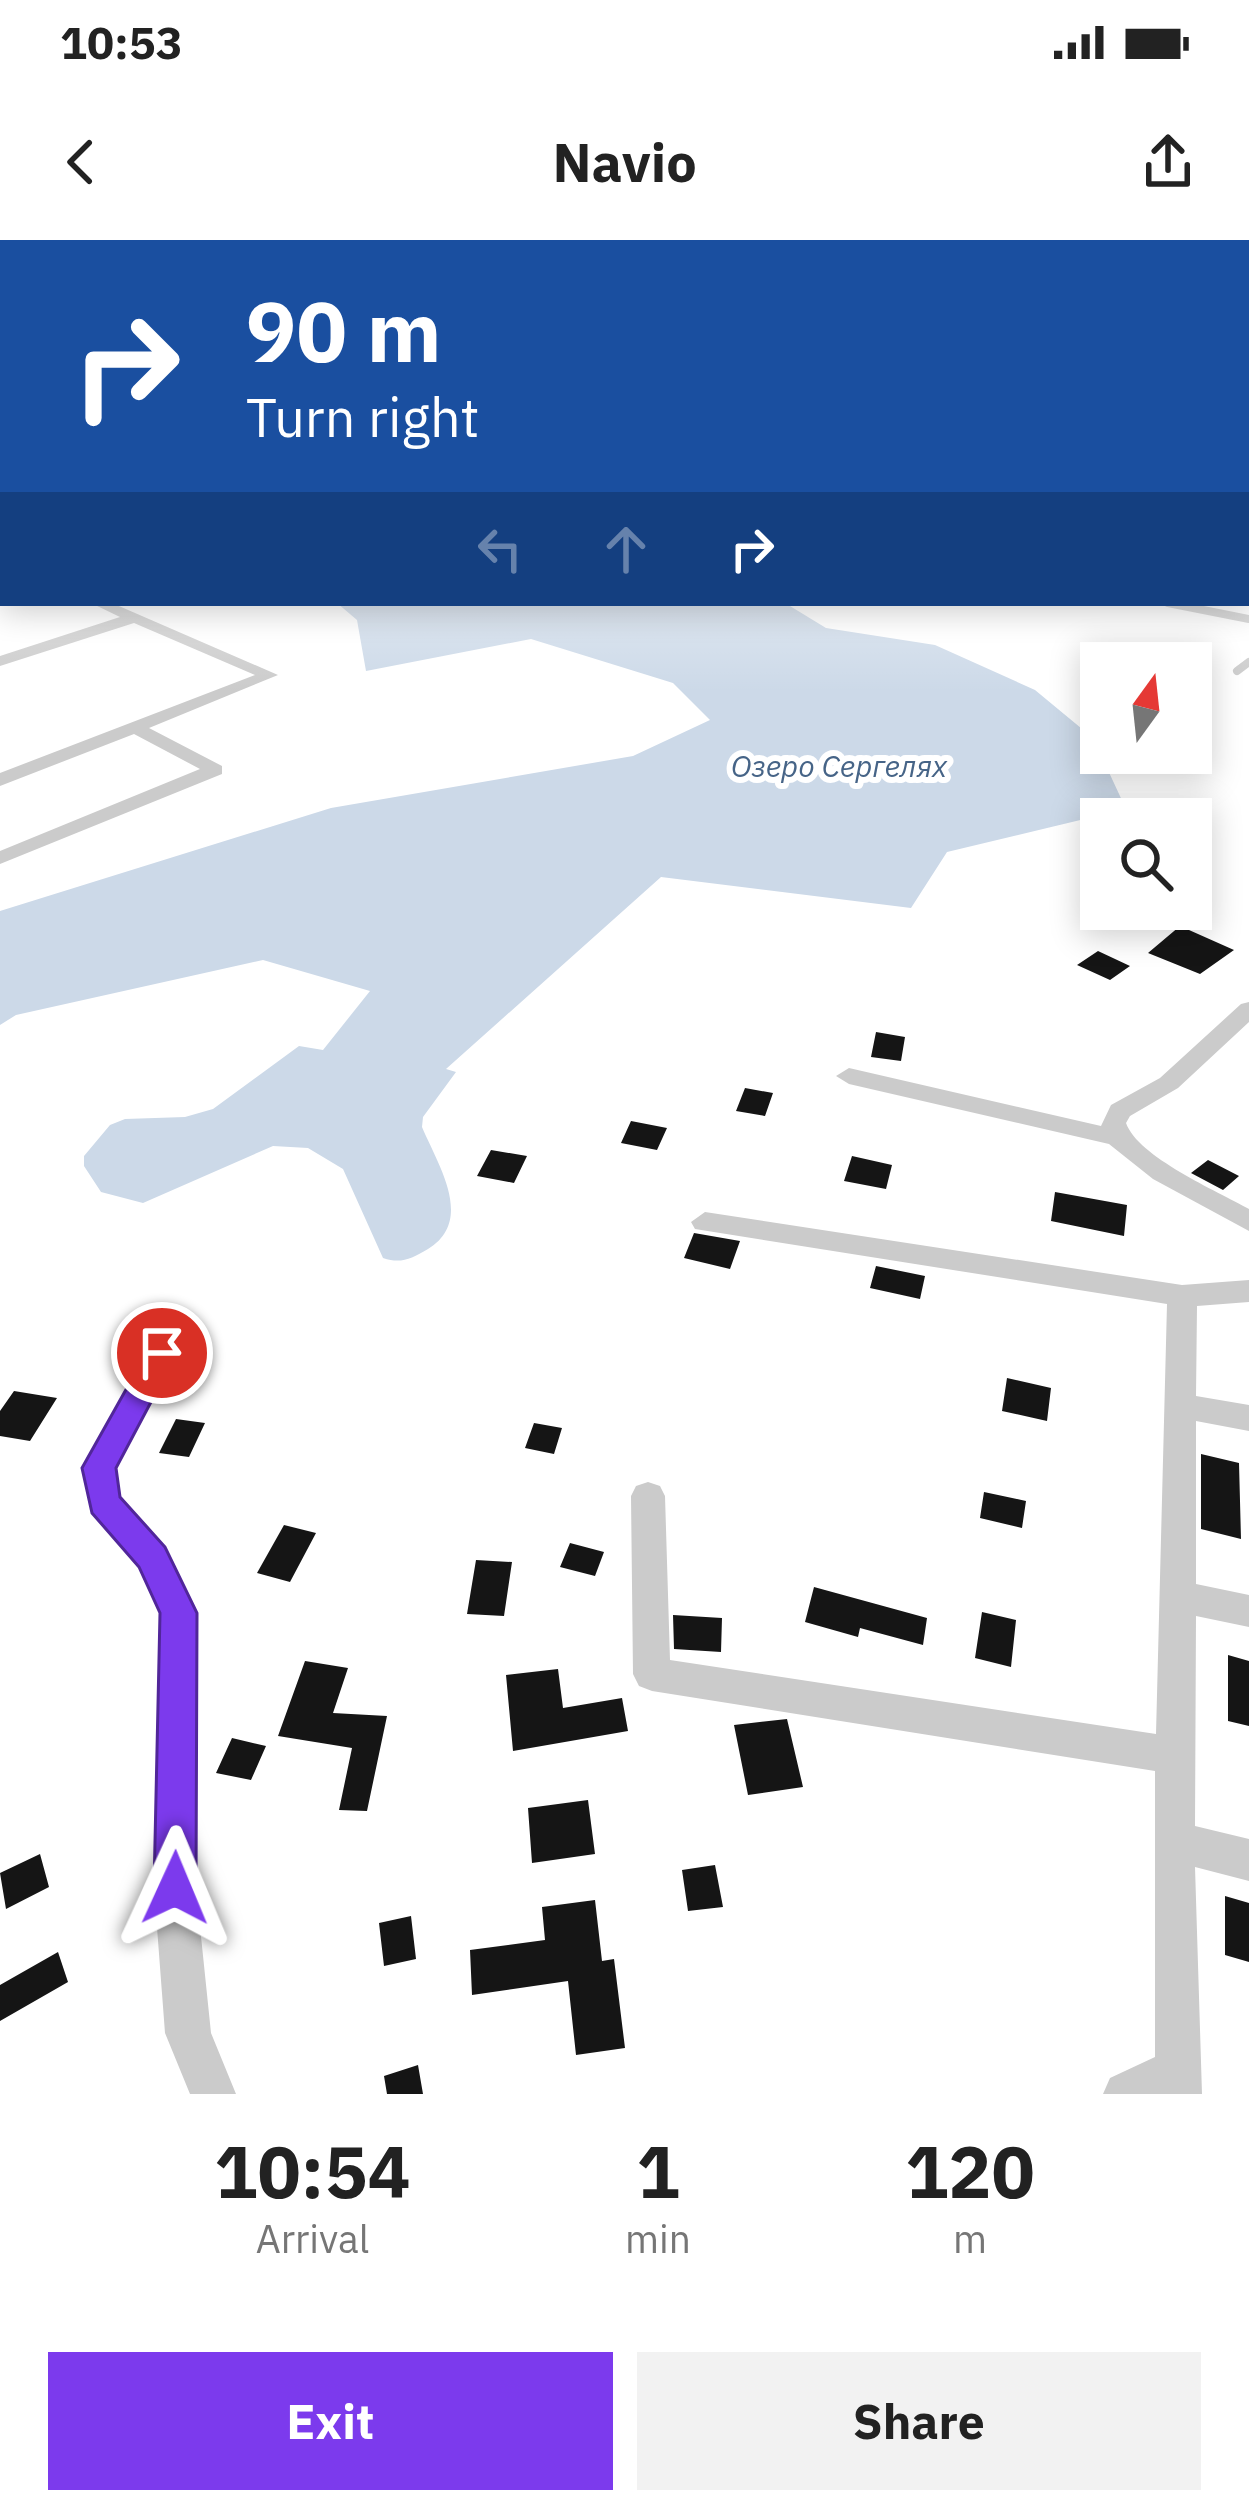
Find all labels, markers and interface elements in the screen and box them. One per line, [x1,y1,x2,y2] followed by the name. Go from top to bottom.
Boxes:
[60,13,183,71] text: 10:53
[552,127,697,197] text: Navio
[48,129,114,195] icon: back
[1135,129,1201,195] icon: share
[246,276,442,385] text: 90 m
[48,288,204,444] icon: right
[246,382,480,452] text: Turn right
[467,516,533,582] icon: left
[593,516,659,582] icon: ahead
[719,516,785,582] icon: right
[1080,642,1212,774] north arrow
[1080,642,1212,930] map controls
[731,746,948,785] water label: Озеро Сергелях
[1080,798,1212,930] button: search
[111,1302,213,1404] pin
[129,1320,195,1386] icon: arrive
[112,1825,238,1951] position arrow
[214,2124,411,2218] text: 10:54
[636,2124,680,2218] text: 1
[905,2124,1035,2218] text: 120
[256,2213,369,2264] text: Arrival
[625,2213,691,2264] text: min
[953,2213,987,2264] text: m
[48,2352,613,2490] button: Exit
[637,2352,1201,2490] button: Share

